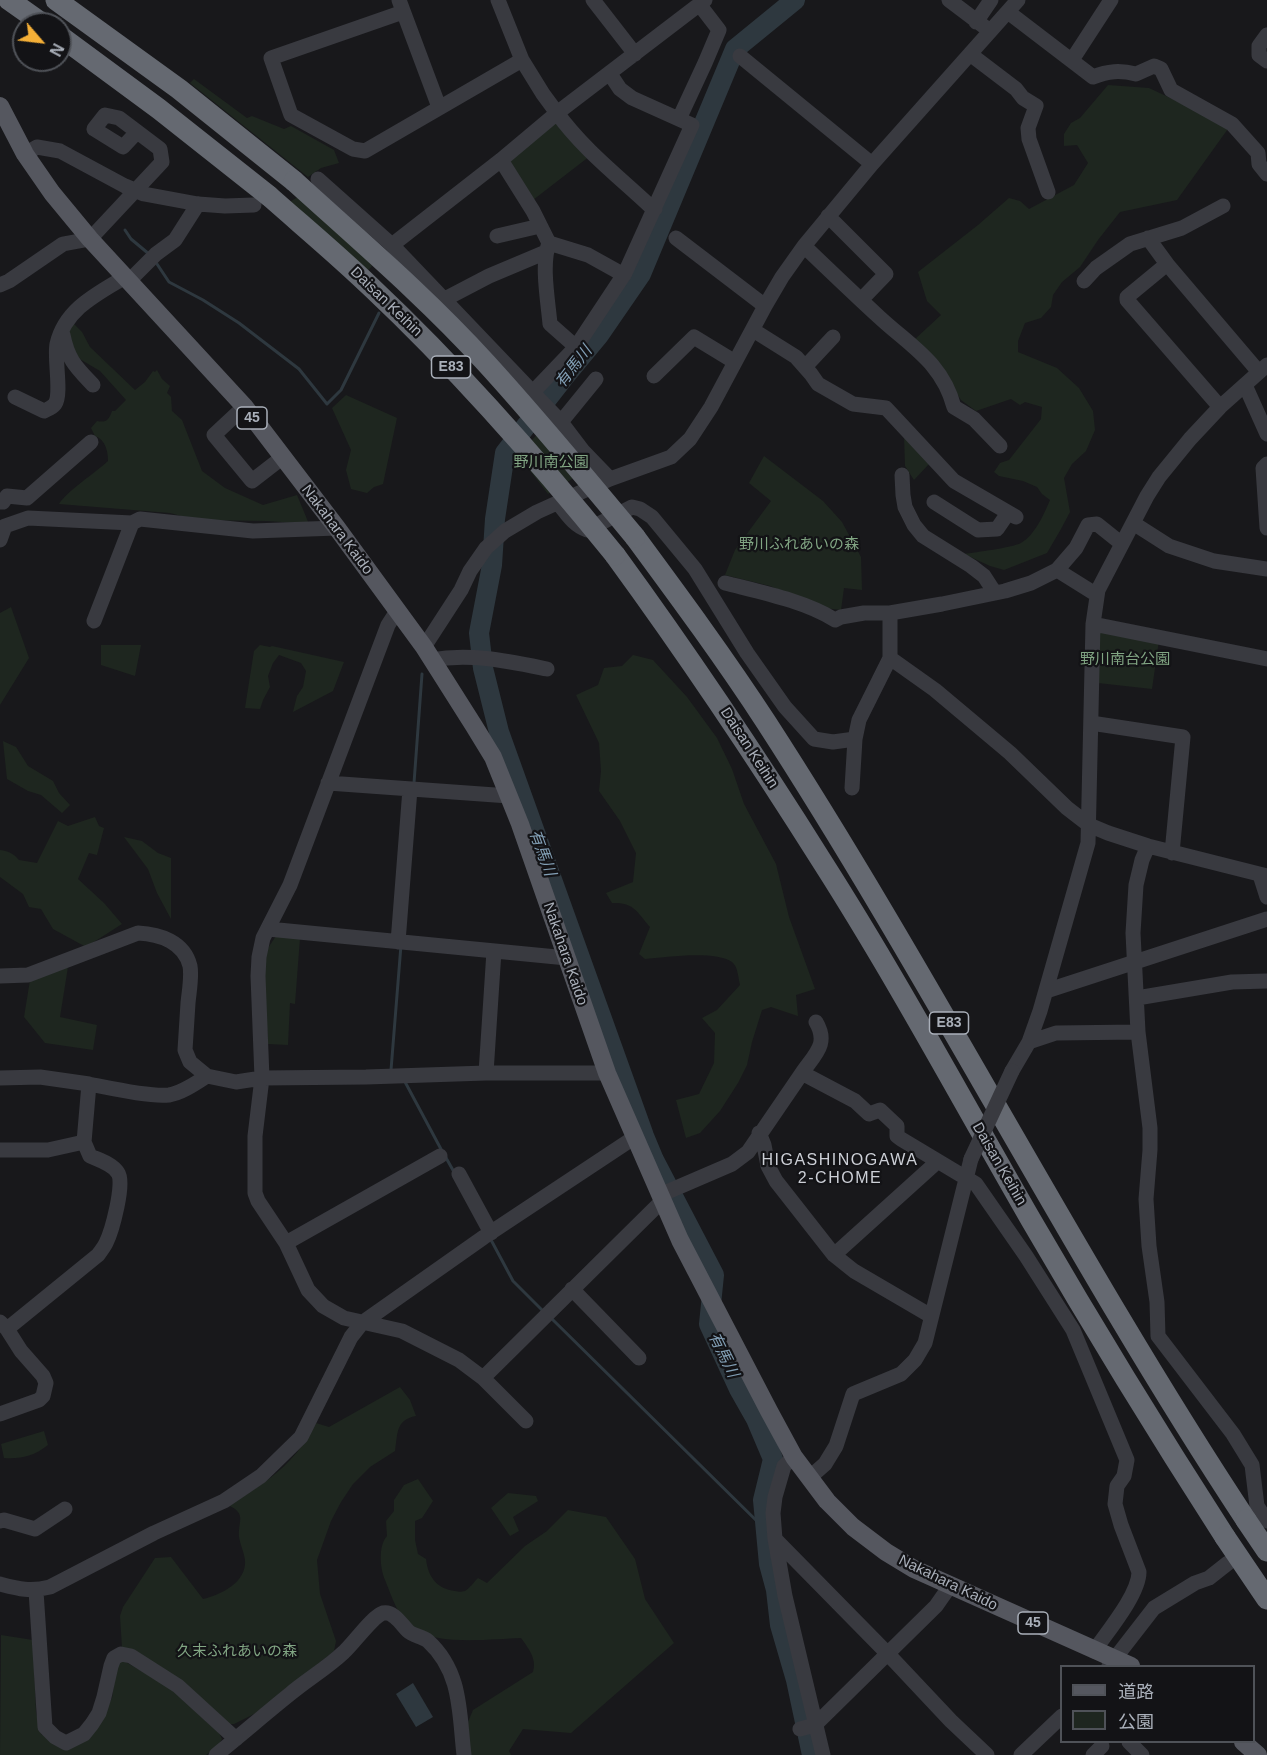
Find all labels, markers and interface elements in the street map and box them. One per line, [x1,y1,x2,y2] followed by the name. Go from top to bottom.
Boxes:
[12,12,72,72] north arrow
[46,41,67,59] text: N
[346,263,426,341] street label: Daisan Keihin
[552,342,596,392] water label: 有馬川
[432,356,470,378] road number: E83
[237,407,267,429] road number: 45
[514,454,588,472] park label: 野川南公園
[297,482,377,578] street label: Nakahara Kaido
[739,536,859,554] park label: 野川ふれあいの森
[1080,651,1170,669] park label: 野川南台公園
[716,704,782,792] street label: Daisan Keihin
[525,827,559,879] water label: 有馬川
[539,900,591,1008] street label: Nakahara Kaido
[930,1012,968,1034] road number: E83
[968,1119,1030,1209] street label: Daisan Keihin
[762,1151,918,1189] district label: HIGASHINOGAWA 2-CHOME
[704,1329,742,1381] water label: 有馬川
[896,1551,1000,1615] street label: Nakahara Kaido
[1018,1612,1048,1634] road number: 45
[177,1643,297,1661] park label: 久末ふれあいの森
[1060,1665,1255,1743] legend
[1118,1682,1154,1702] text: 道路
[1118,1712,1154,1732] text: 公園

